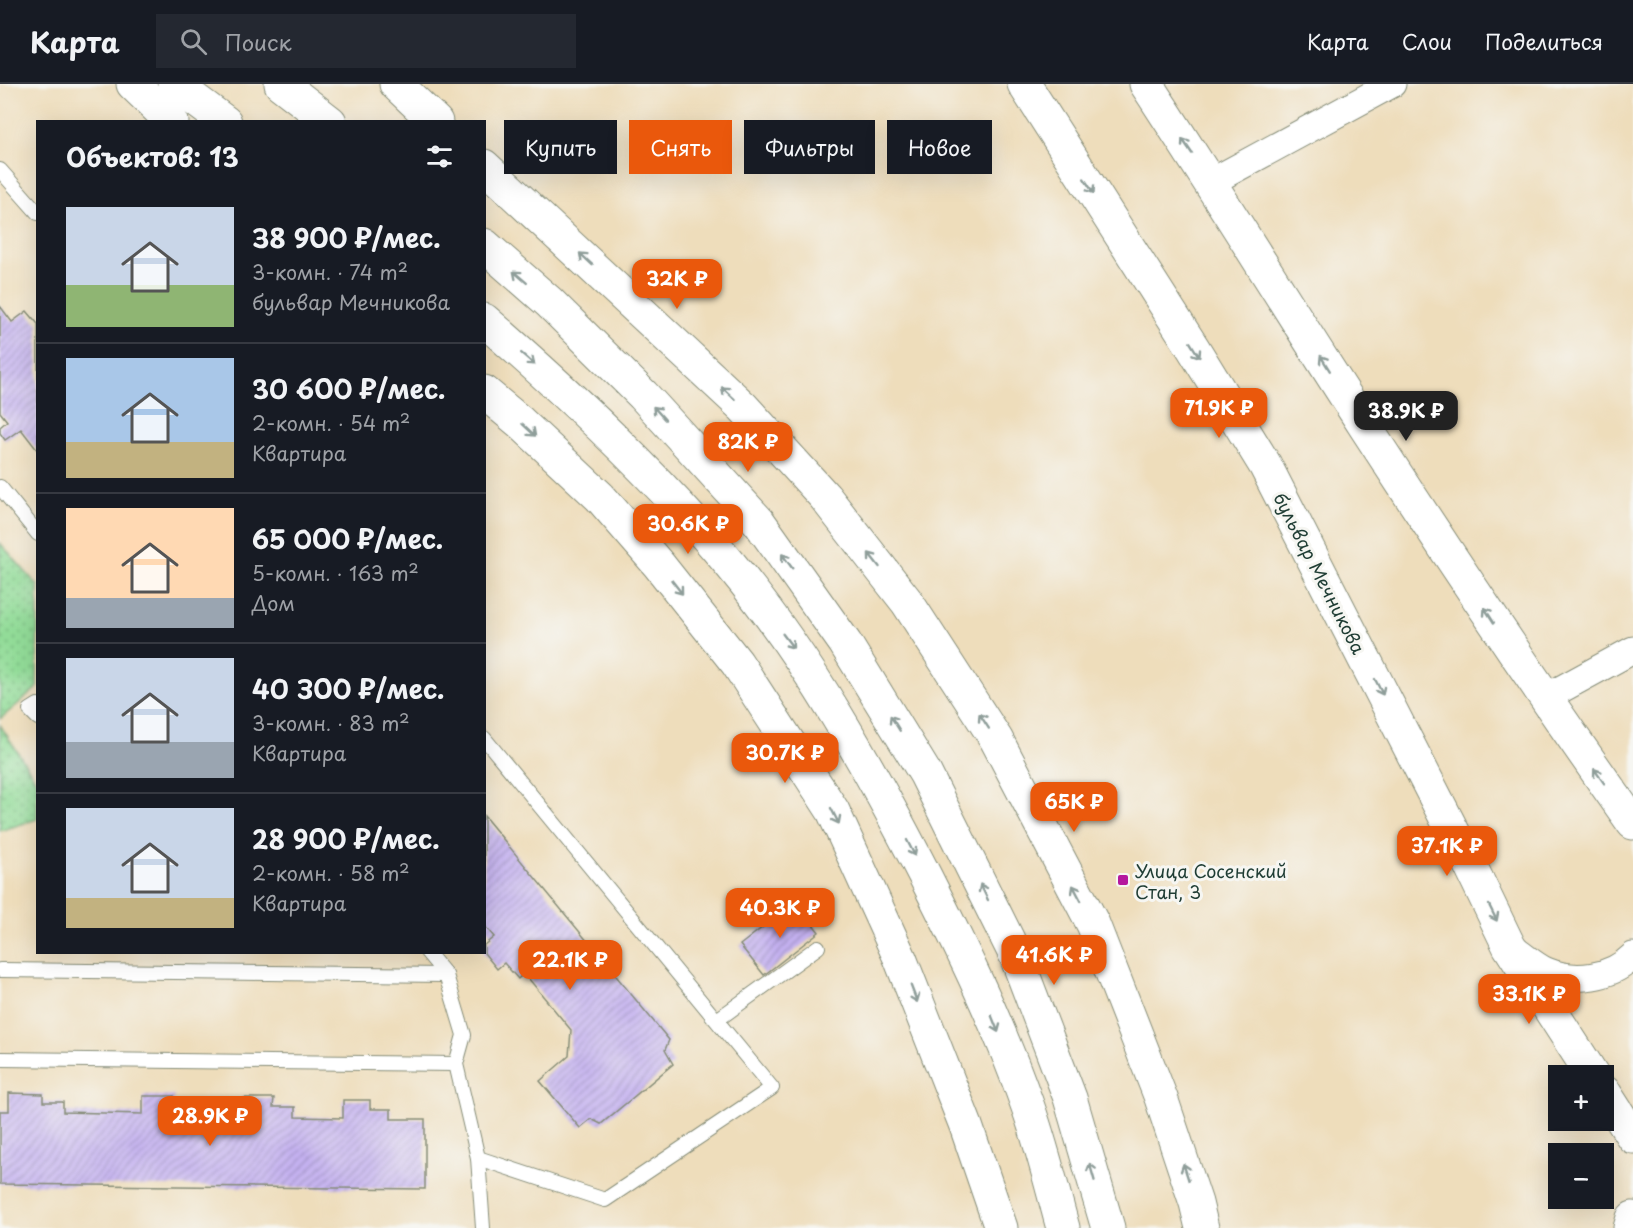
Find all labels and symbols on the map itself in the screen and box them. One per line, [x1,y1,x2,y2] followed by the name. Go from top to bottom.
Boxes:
[1180,137,1193,154] one-way arrow
[1084,177,1096,194] one-way arrow
[578,252,593,267] one-way arrow
[635,259,719,310] pin: 32K ₽
[513,270,528,284] one-way arrow
[1189,341,1201,358] one-way arrow
[521,352,536,366] one-way arrow
[1319,356,1331,372] one-way arrow
[721,386,736,400] one-way arrow
[1164,388,1274,439] pin: 71.9K ₽
[1351,391,1461,442] pin: 38.9K ₽
[653,406,667,421] one-way arrow
[706,422,790,473] pin: 82K ₽
[521,423,536,437] one-way arrow
[1268,487,1373,659] street label: бульвар Мечникова
[633,504,743,555] pin: 30.6K ₽
[781,553,793,569] one-way arrow
[868,553,881,569] one-way arrow
[670,579,683,595] one-way arrow
[1483,607,1495,624] one-way arrow
[782,632,794,648] one-way arrow
[1373,678,1385,695] one-way arrow
[978,713,990,730] one-way arrow
[888,715,900,732] one-way arrow
[730,733,840,784] pin: 30.7K ₽
[1593,768,1605,784] one-way arrow
[1032,782,1116,833] pin: 65K ₽
[830,807,841,825] one-way arrow
[1392,826,1502,877] pin: 37.1K ₽
[905,839,917,857] one-way arrow
[1135,857,1287,905] place label: Улица Сосенский Стан, 3
[1116,873,1130,887] marker: Улица Сосенский Стан, 3
[978,884,990,902] one-way arrow
[1070,884,1082,902] one-way arrow
[725,888,835,939] pin: 40.3K ₽
[1487,903,1499,921] one-way arrow
[999,935,1109,986] pin: 41.6K ₽
[515,940,625,991] pin: 22.1K ₽
[1474,974,1584,1025] pin: 33.1K ₽
[909,984,920,1003] one-way arrow
[990,1014,1001,1033] one-way arrow
[155,1096,265,1147] pin: 28.9K ₽
[1086,1163,1097,1182] one-way arrow
[1179,1163,1190,1182] one-way arrow

